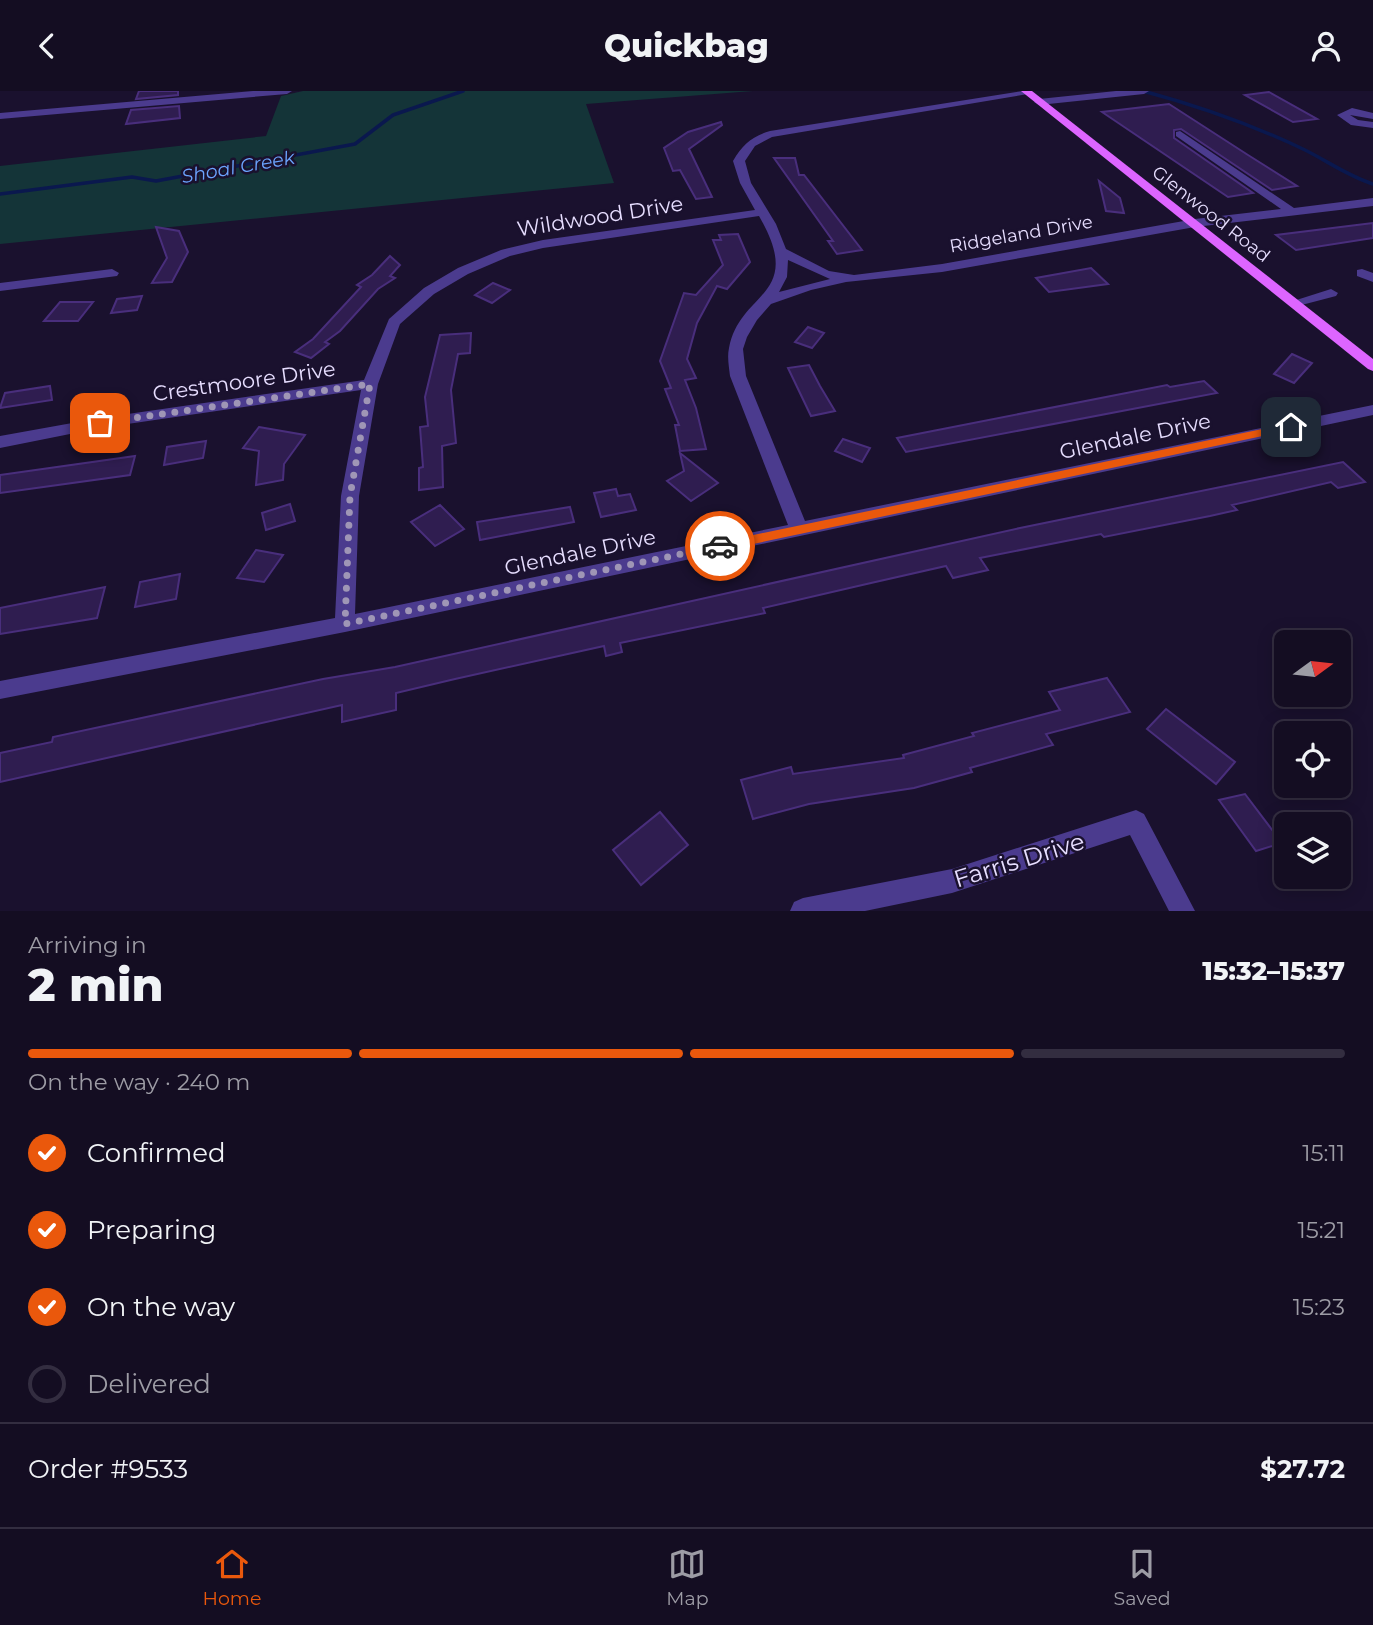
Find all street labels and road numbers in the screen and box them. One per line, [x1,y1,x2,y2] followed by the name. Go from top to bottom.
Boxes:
[1148,161,1274,267] street label: Glenwood Road
[515,191,685,241] street label: Wildwood Drive
[948,211,1094,257] street label: Ridgeland Drive
[151,356,337,406] street label: Crestmoore Drive
[1057,408,1213,464] street label: Glendale Drive
[502,524,658,580] street label: Glendale Drive
[950,826,1088,894] street label: Farris Drive

